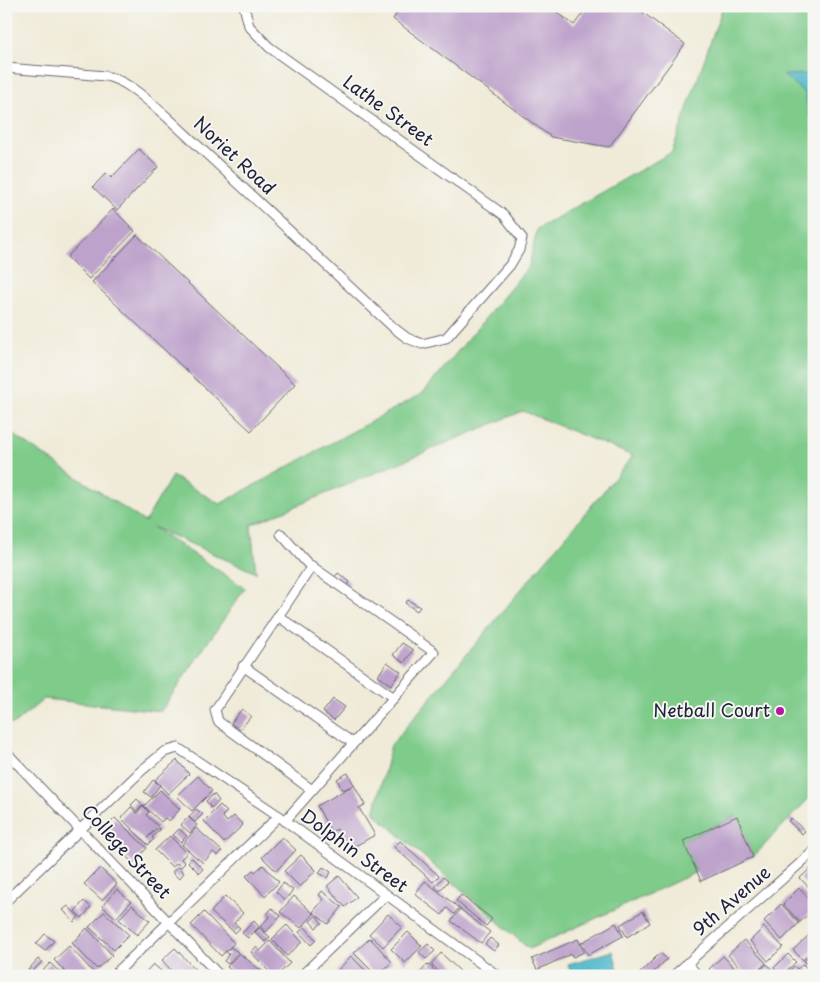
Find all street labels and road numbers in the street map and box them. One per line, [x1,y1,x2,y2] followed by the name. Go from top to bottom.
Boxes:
[338,68,440,152] street label: Lathe Street
[188,110,282,200] street label: Noriet Road
[76,798,178,904] street label: College Street
[295,801,414,898] street label: Dolphin Street
[686,858,776,941] street label: 9th Avenue

